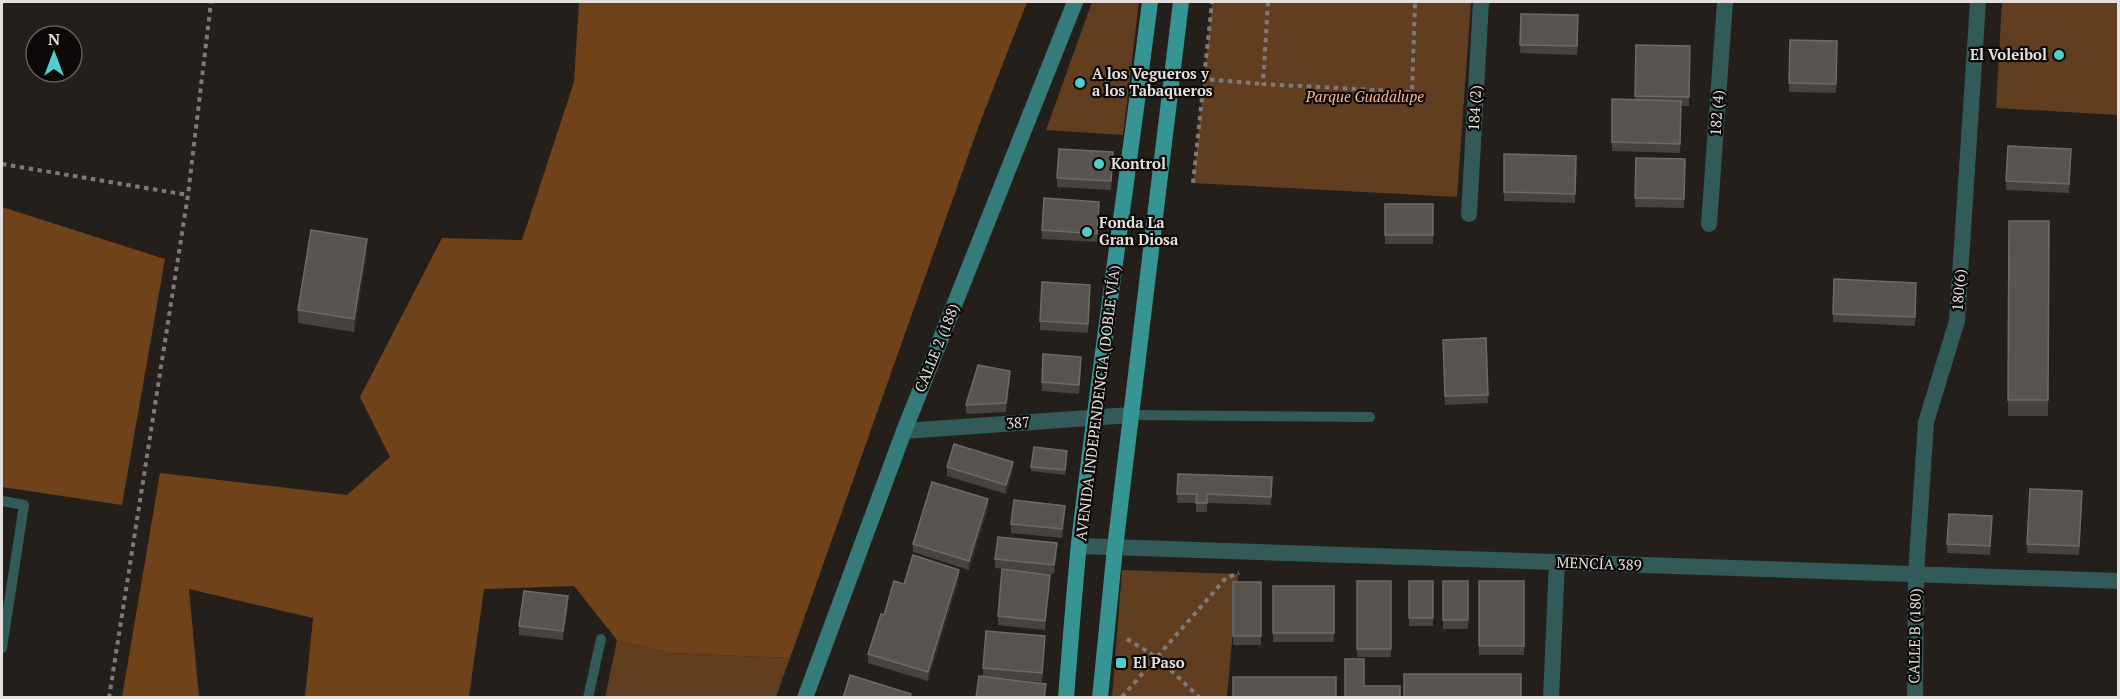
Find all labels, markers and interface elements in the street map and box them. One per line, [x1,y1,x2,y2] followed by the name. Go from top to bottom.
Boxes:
[24,24,84,84] north arrow
[48,28,60,50] text: N
[1970,44,2047,64] place label: El Voleibol
[2052,48,2066,62] marker: El Voleibol
[1092,63,1213,100] place label: A los Vegueros y a los Tabaqueros
[1073,76,1087,90] marker: A los Vegueros y a los Tabaqueros
[1463,84,1485,131] street label: 184 (2)
[1305,86,1424,106] park label: Parque Guadalupe
[1704,89,1728,137] street label: 182 (4)
[1111,153,1166,173] place label: Kontrol
[1092,157,1106,171] marker: Kontrol
[1099,212,1179,249] place label: Fonda La Gran Diosa
[1080,225,1094,239] marker: Fonda La Gran Diosa
[1070,264,1124,542] street label: AVENIDA INDEPENDENCIA (DOBLE VÍA)
[1947,268,1969,312] street label: 180(6)
[909,300,963,395] street label: CALLE 2 (188)
[1005,411,1031,433] street label: 387
[1556,552,1642,574] street label: MENCÍA 389
[1903,588,1925,684] street label: CALLE B (180)
[1133,652,1185,672] place label: El Paso
[1114,656,1128,670] marker: El Paso

